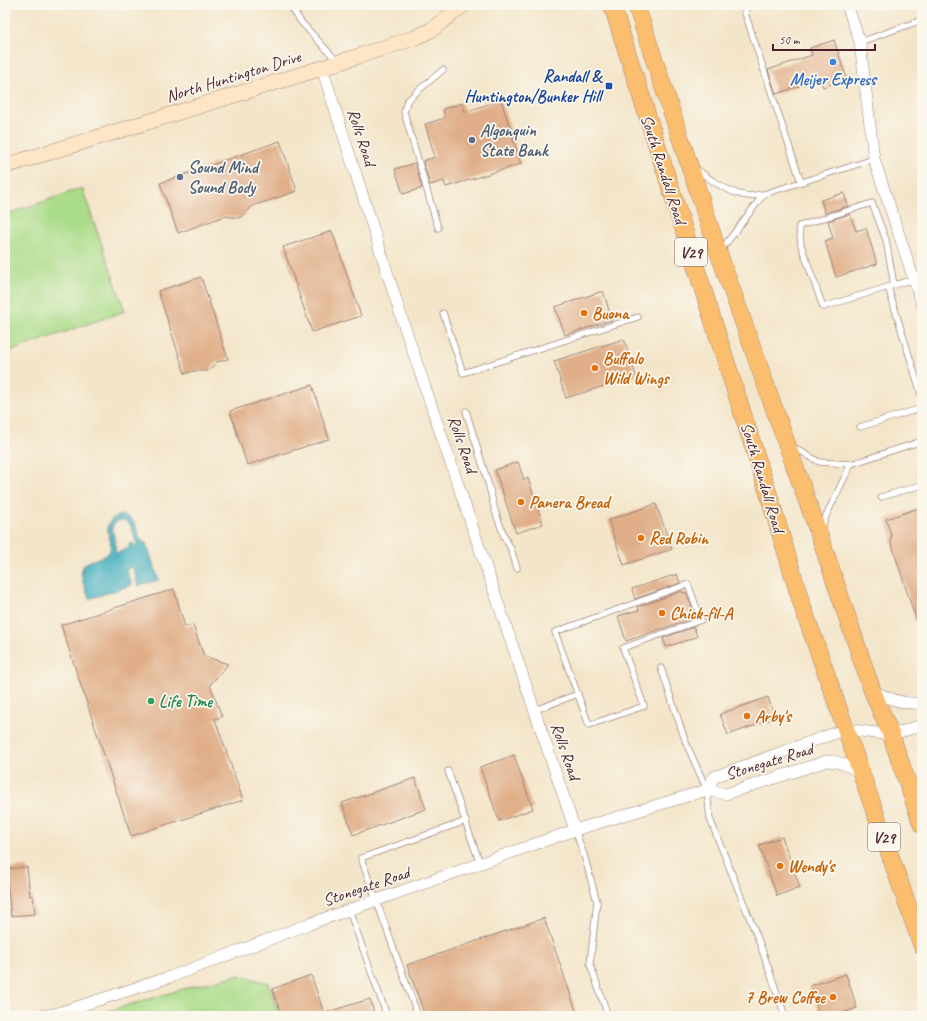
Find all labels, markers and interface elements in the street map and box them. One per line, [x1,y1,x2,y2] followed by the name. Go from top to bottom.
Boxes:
[773,26,875,52] scale bar
[779,32,801,48] text: 50 m
[163,46,304,107] street label: North Huntington Drive
[828,57,838,67] marker: Meijer Express
[465,66,604,107] place label: Randall & Huntington/Bunker Hill
[790,69,878,90] place label: Meijer Express
[604,81,614,91] marker: Randall & Huntington/Bunker Hill
[342,106,381,171] street label: Rolls Road
[636,112,692,229] street label: South Randall Road
[480,120,549,161] place label: Algonquin State Bank
[467,135,477,145] marker: Algonquin State Bank
[188,157,261,198] place label: Sound Mind Sound Body
[175,172,185,182] marker: Sound Mind Sound Body
[675,238,707,266] road number: V29
[592,303,630,324] place label: Buona
[579,308,589,318] marker: Buona
[603,348,671,389] place label: Buffalo Wild Wings
[590,363,600,373] marker: Buffalo Wild Wings
[443,413,483,478] street label: Rolls Road
[736,420,790,537] street label: South Randall Road
[529,492,612,513] place label: Panera Bread
[516,497,526,507] marker: Panera Bread
[649,528,709,549] place label: Red Robin
[636,533,646,543] marker: Red Robin
[670,603,734,624] place label: Chick-fil-A
[657,608,667,618] marker: Chick-fil-A
[159,691,214,712] place label: Life Time
[146,696,156,706] marker: Life Time
[755,706,793,727] place label: Arby's
[742,711,752,721] marker: Arby's
[546,720,586,785] street label: Rolls Road
[723,737,819,785] street label: Stonegate Road
[868,823,900,851] road number: V29
[788,856,837,877] place label: Wendy's
[320,861,415,911] street label: Stonegate Road
[775,861,785,871] marker: Wendy's
[745,987,827,1008] place label: 7 Brew Coffee
[828,992,838,1002] marker: 7 Brew Coffee

